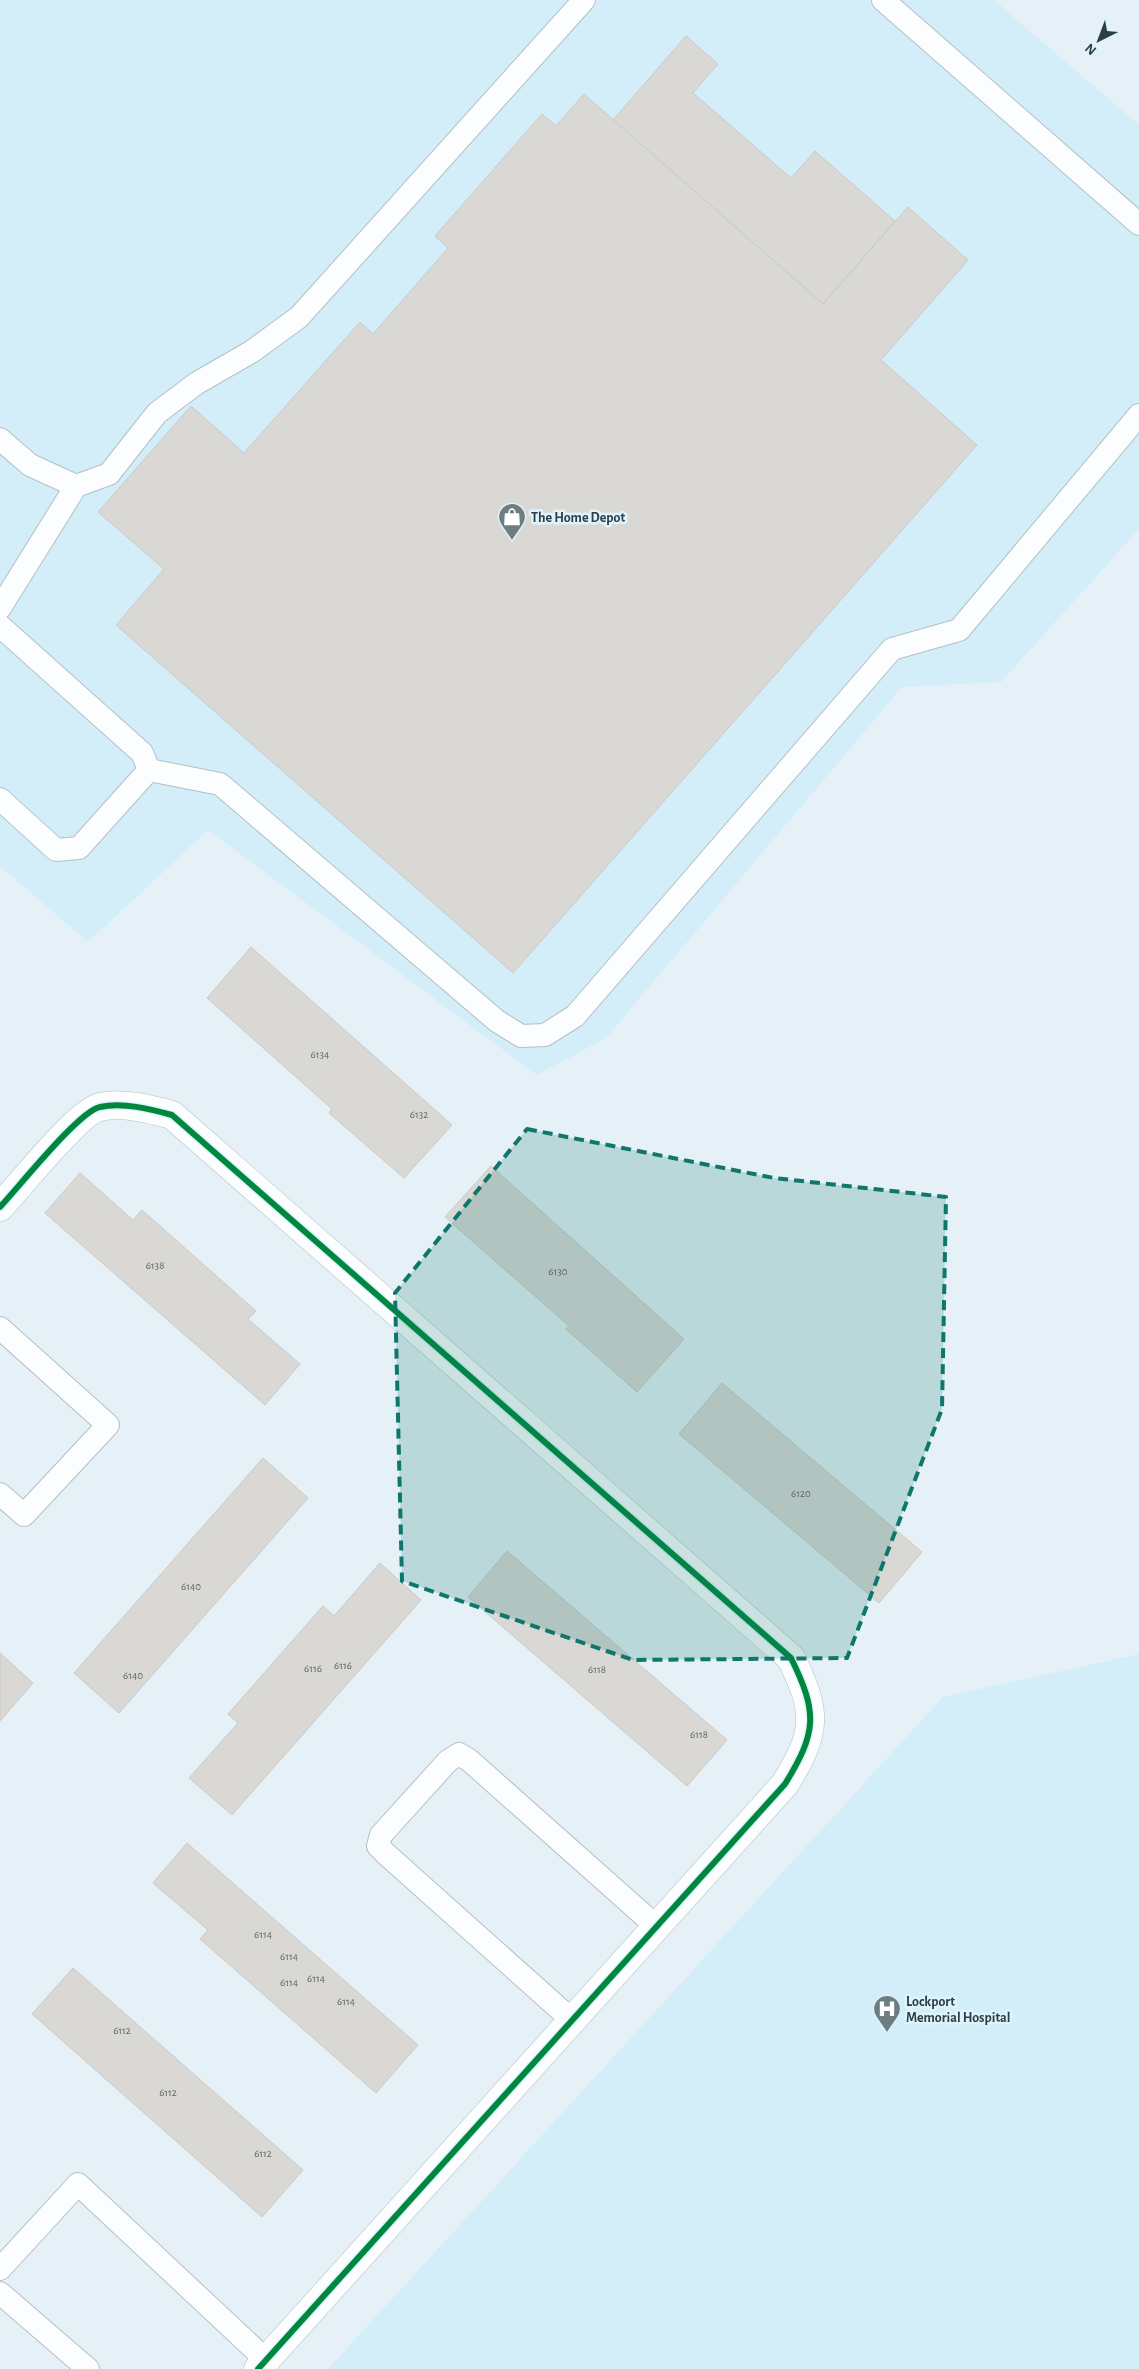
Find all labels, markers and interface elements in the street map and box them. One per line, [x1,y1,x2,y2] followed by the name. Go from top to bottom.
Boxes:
[1074,15,1124,65] north arrow
[1083,40,1099,57] text: N
[497,502,527,541] shop icon: The Home Depot
[531,511,625,525] place label: The Home Depot
[311,1049,329,1060] house number: 6134
[410,1109,428,1120] house number: 6132
[146,1260,164,1271] house number: 6138
[548,1266,568,1277] house number: 6130
[791,1488,811,1499] house number: 6120
[181,1581,201,1592] house number: 6140
[334,1660,352,1671] house number: 6116
[304,1663,322,1674] house number: 6116
[588,1664,606,1675] house number: 6118
[123,1670,143,1681] house number: 6140
[690,1729,708,1740] house number: 6118
[254,1929,272,1940] house number: 6114
[280,1951,298,1962] house number: 6114
[307,1973,325,1984] house number: 6114
[280,1977,298,1988] house number: 6114
[872,1994,902,2033] hospital icon: Lockport Memorial Hospital
[906,1995,1011,2025] place label: Lockport Memorial Hospital
[337,1996,355,2007] house number: 6114
[113,2025,131,2036] house number: 6112
[159,2087,177,2098] house number: 6112
[254,2148,272,2159] house number: 6112

